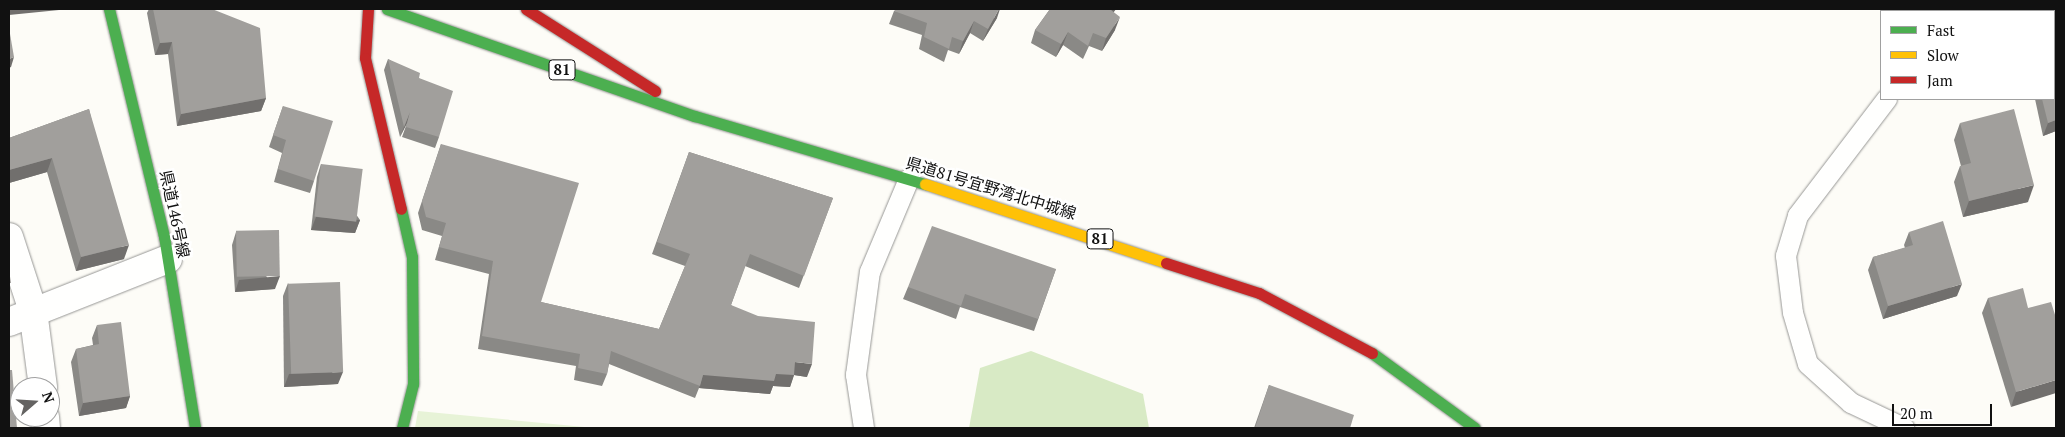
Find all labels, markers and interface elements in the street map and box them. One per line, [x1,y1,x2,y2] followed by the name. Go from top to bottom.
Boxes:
[1880,10,2055,100] legend
[1927,20,1955,40] text: Fast
[1927,45,1959,65] text: Slow
[548,58,576,82] road number: 81
[1927,70,1953,90] text: Jam
[904,153,1078,223] street label: 県道81号宜野湾北中城線
[156,168,194,260] street label: 県道146号線
[1086,226,1114,252] road number: 81
[10,377,60,427] north arrow
[38,389,59,405] text: N
[1895,394,1995,426] scale bar
[1900,403,1933,423] text: 20 m

